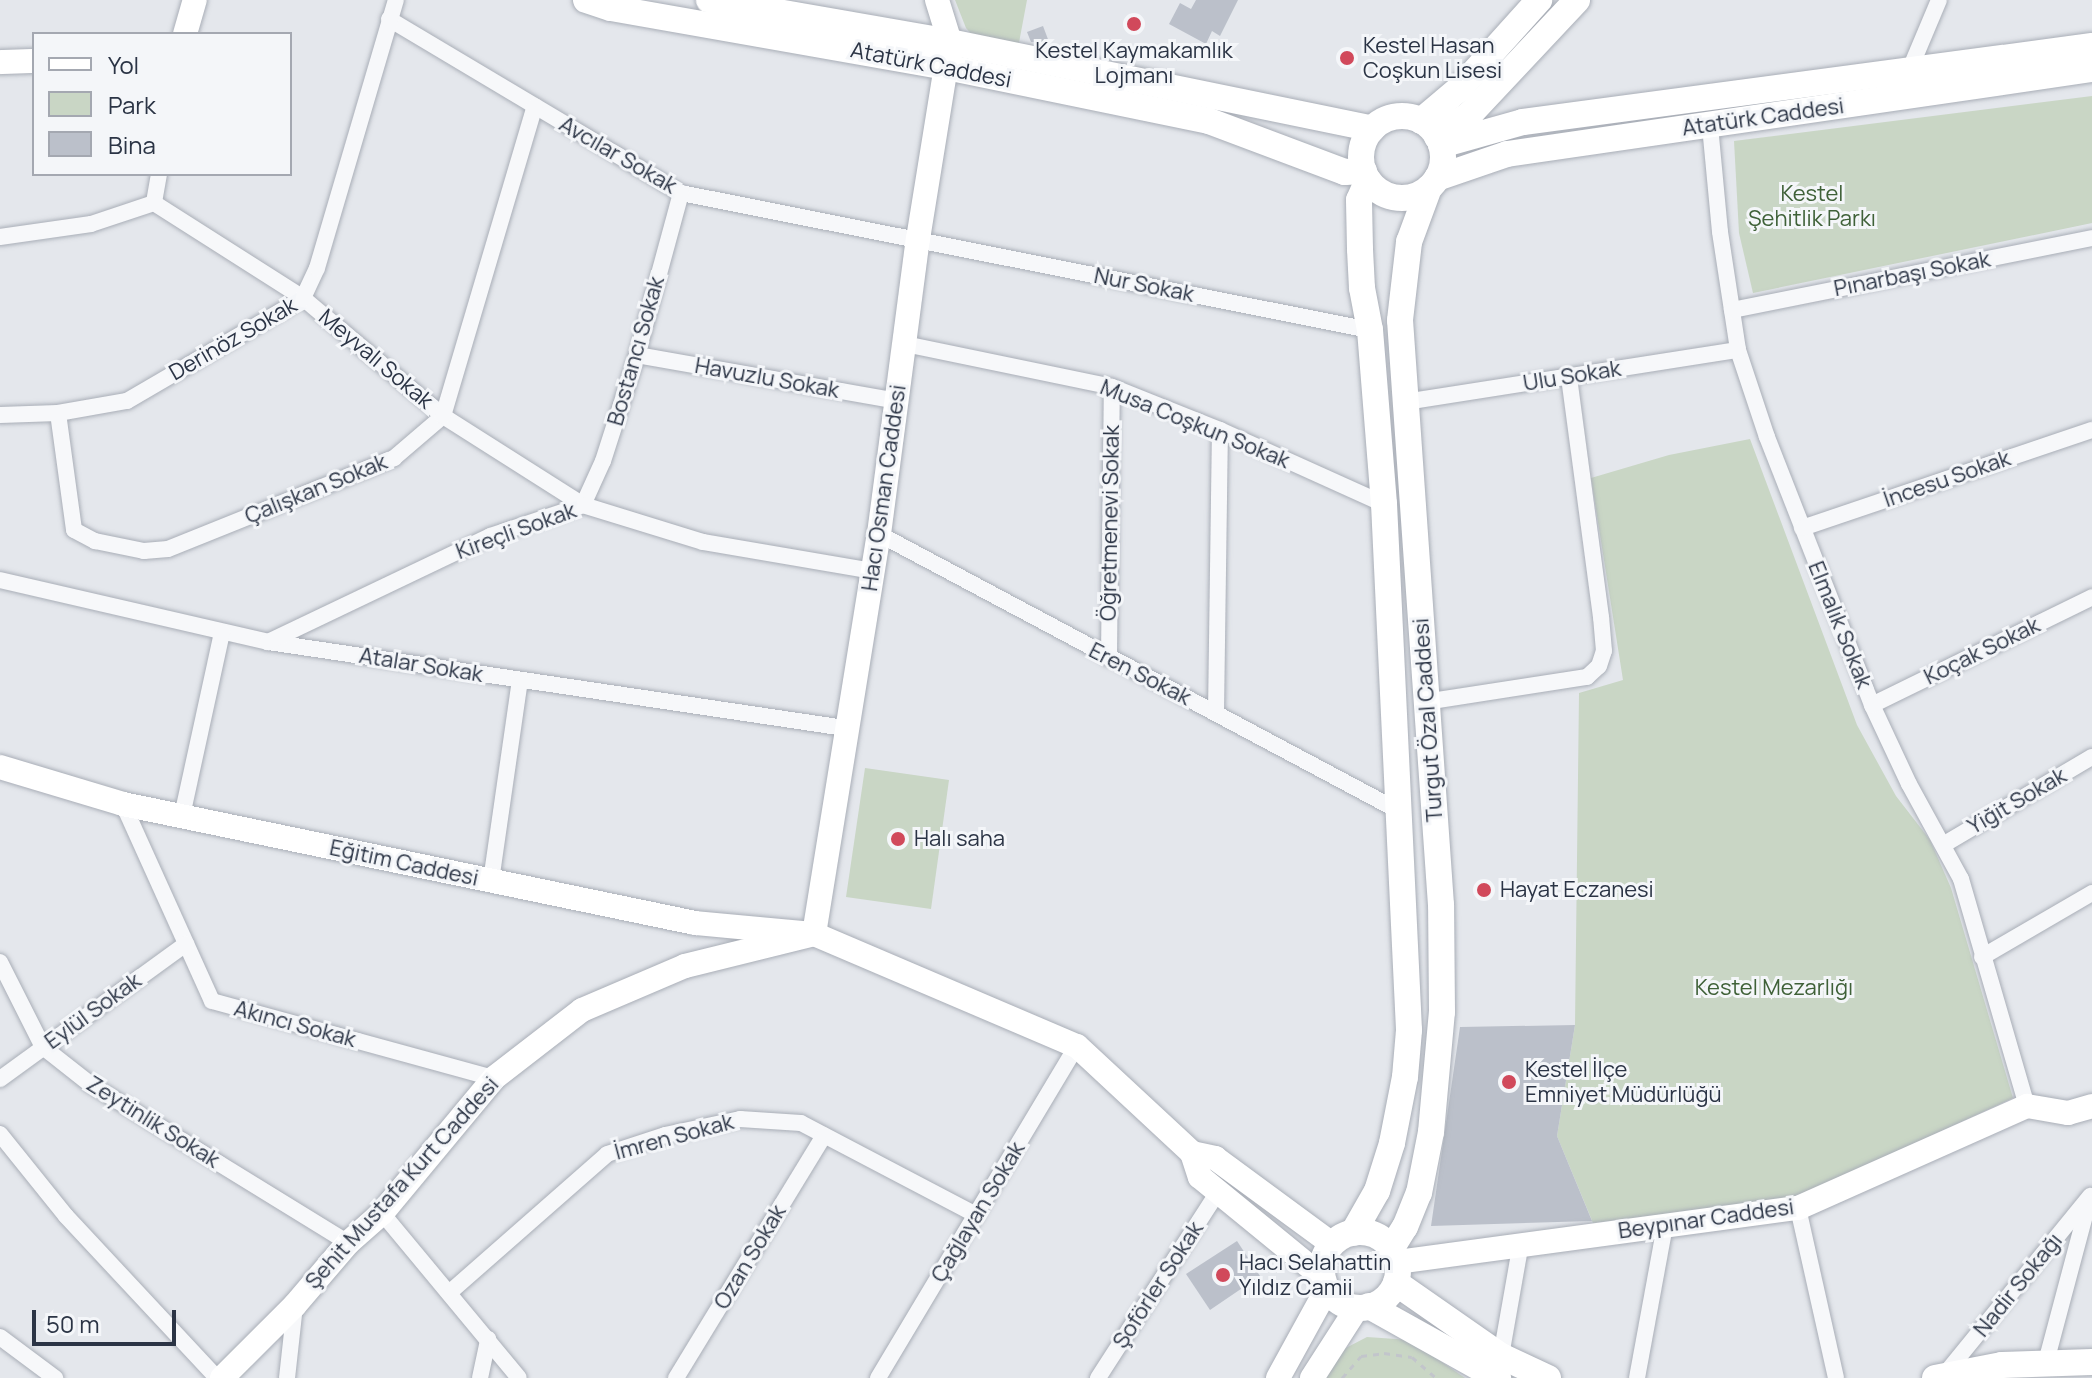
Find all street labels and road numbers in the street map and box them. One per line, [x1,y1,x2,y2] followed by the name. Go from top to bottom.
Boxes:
[848,36,1014,94] street label: Atatürk Caddesi
[1680,93,1846,141] street label: Atatürk Caddesi
[555,111,681,199] street label: Avcılar Sokak
[1832,246,1992,302] street label: Pınarbaşı Sokak
[1092,262,1196,308] street label: Nur Sokak
[602,273,670,429] street label: Bostancı Sokak
[165,292,301,386] street label: Derinöz Sokak
[314,304,438,414] street label: Meyvalı Sokak
[693,352,841,404] street label: Havuzlu Sokak
[1521,355,1623,397] street label: Ulu Sokak
[1096,374,1294,474] street label: Musa Coşkun Sokak
[856,383,912,593] street label: Hacı Osman Caddesi
[1095,425,1125,621] street label: Öğretmenevi Sokak
[1880,445,2014,513] street label: İncesu Sokak
[241,448,391,530] street label: Çalışkan Sokak
[452,497,580,565] street label: Kireçli Sokak
[1803,558,1877,692] street label: Elmalık Sokak
[1920,612,2044,690] street label: Koçak Sokak
[1408,617,1448,823] street label: Turgut Özal Caddesi
[1085,637,1195,711] street label: Eren Sokak
[357,642,485,688] street label: Atalar Sokak
[1963,762,2071,840] street label: Yiğit Sokak
[327,834,481,892] street label: Eğitim Caddesi
[40,967,146,1055] street label: Eylül Sokak
[231,995,359,1053] street label: Akıncı Sokak
[82,1071,224,1173] street label: Zeytinlik Sokak
[300,1072,504,1294] street label: Şehit Mustafa Kurt Caddesi
[612,1108,736,1166] street label: İmren Sokak
[926,1137,1030,1287] street label: Çağlayan Sokak
[1616,1194,1796,1244] street label: Beypınar Caddesi
[709,1200,791,1314] street label: Ozan Sokak
[1107,1217,1209,1353] street label: Şoförler Sokak
[1968,1228,2068,1342] street label: Nadir Sokağı

